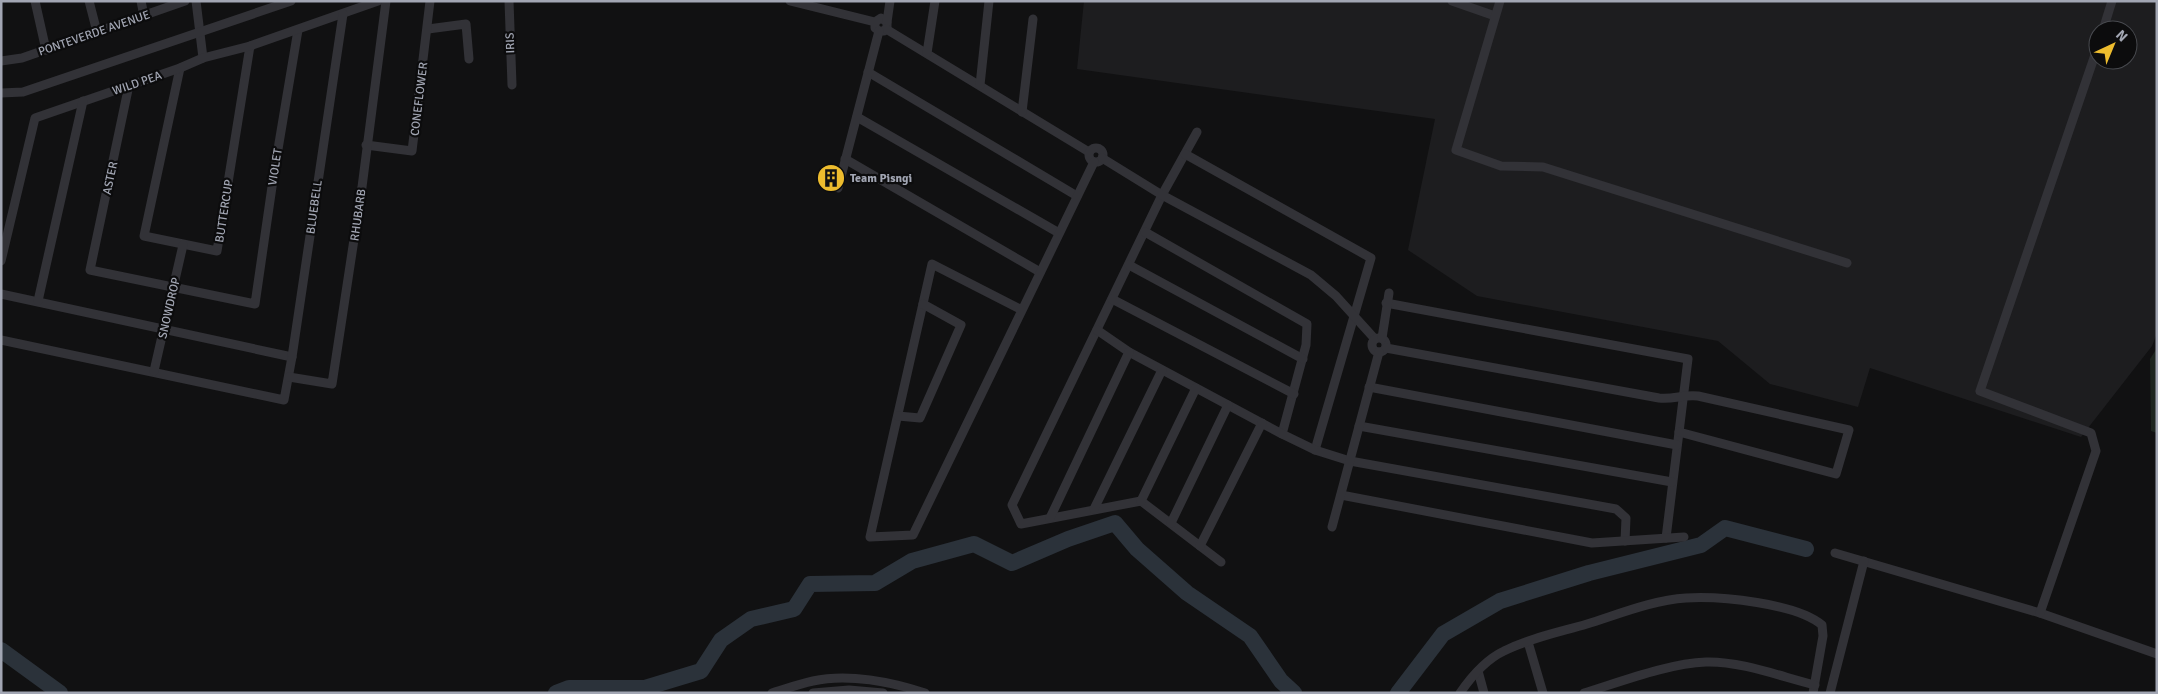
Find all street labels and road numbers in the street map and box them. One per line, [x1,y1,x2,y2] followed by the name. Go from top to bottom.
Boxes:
[36,7,152,60] street label: PONTEVERDE AVENUE
[503,32,518,54] street label: IRIS
[408,61,431,137] street label: CONEFLOWER
[110,68,164,99] street label: WILD PEA
[265,147,286,187] street label: VIOLET
[100,160,121,196] street label: ASTER
[212,178,237,244] street label: BUTTERCUP
[303,179,326,235] street label: BLUEBELL
[347,188,370,242] street label: RHUBARB
[155,276,184,340] street label: SNOWDROP

